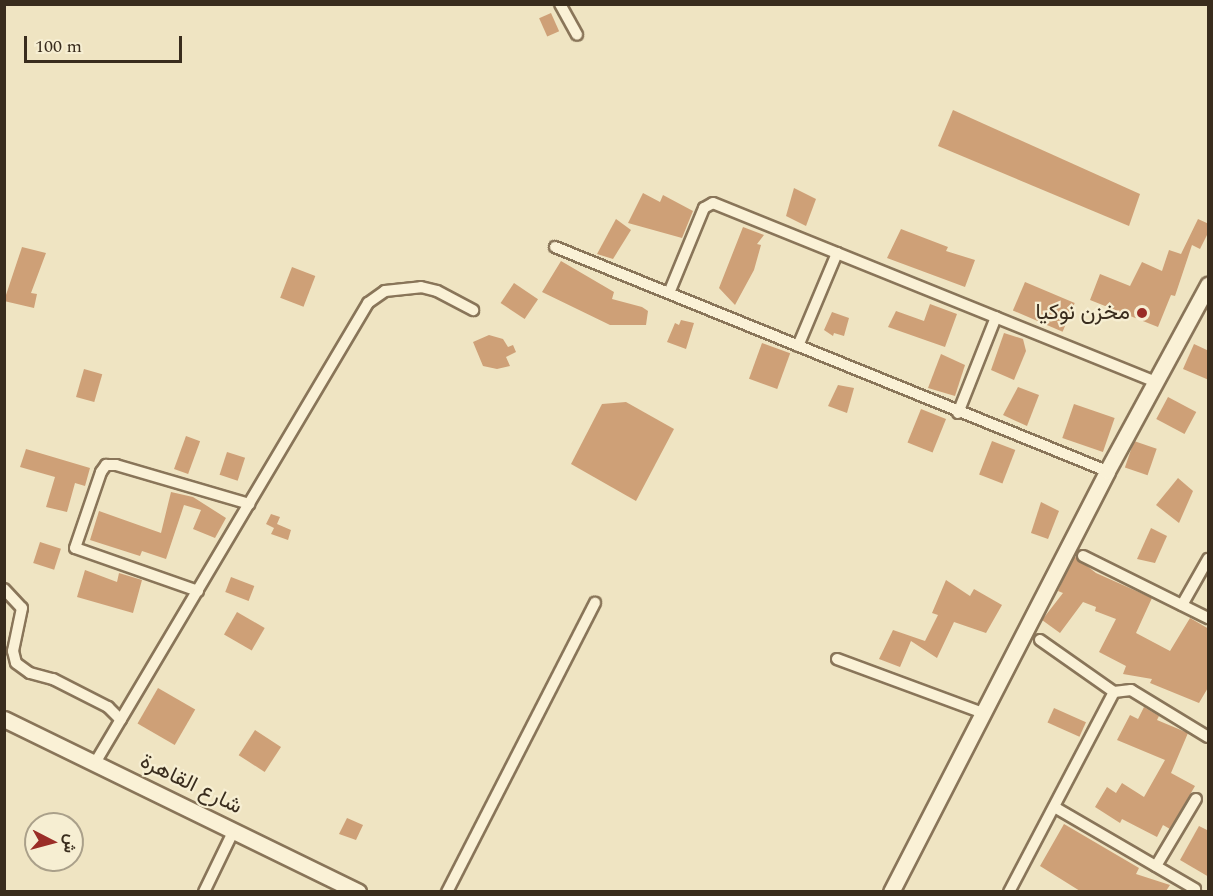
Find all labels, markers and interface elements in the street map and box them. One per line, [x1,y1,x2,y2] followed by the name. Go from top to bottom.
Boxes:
[27,24,184,62] scale bar
[35,33,82,60] text: 100 m
[1035,300,1130,326] place label: مخزن نوكيا
[1135,306,1149,320] marker: مخزن نوكيا
[136,748,246,820] street label: شارع القاهرة
[24,812,84,872] north arrow
[57,833,83,854] text: ش

